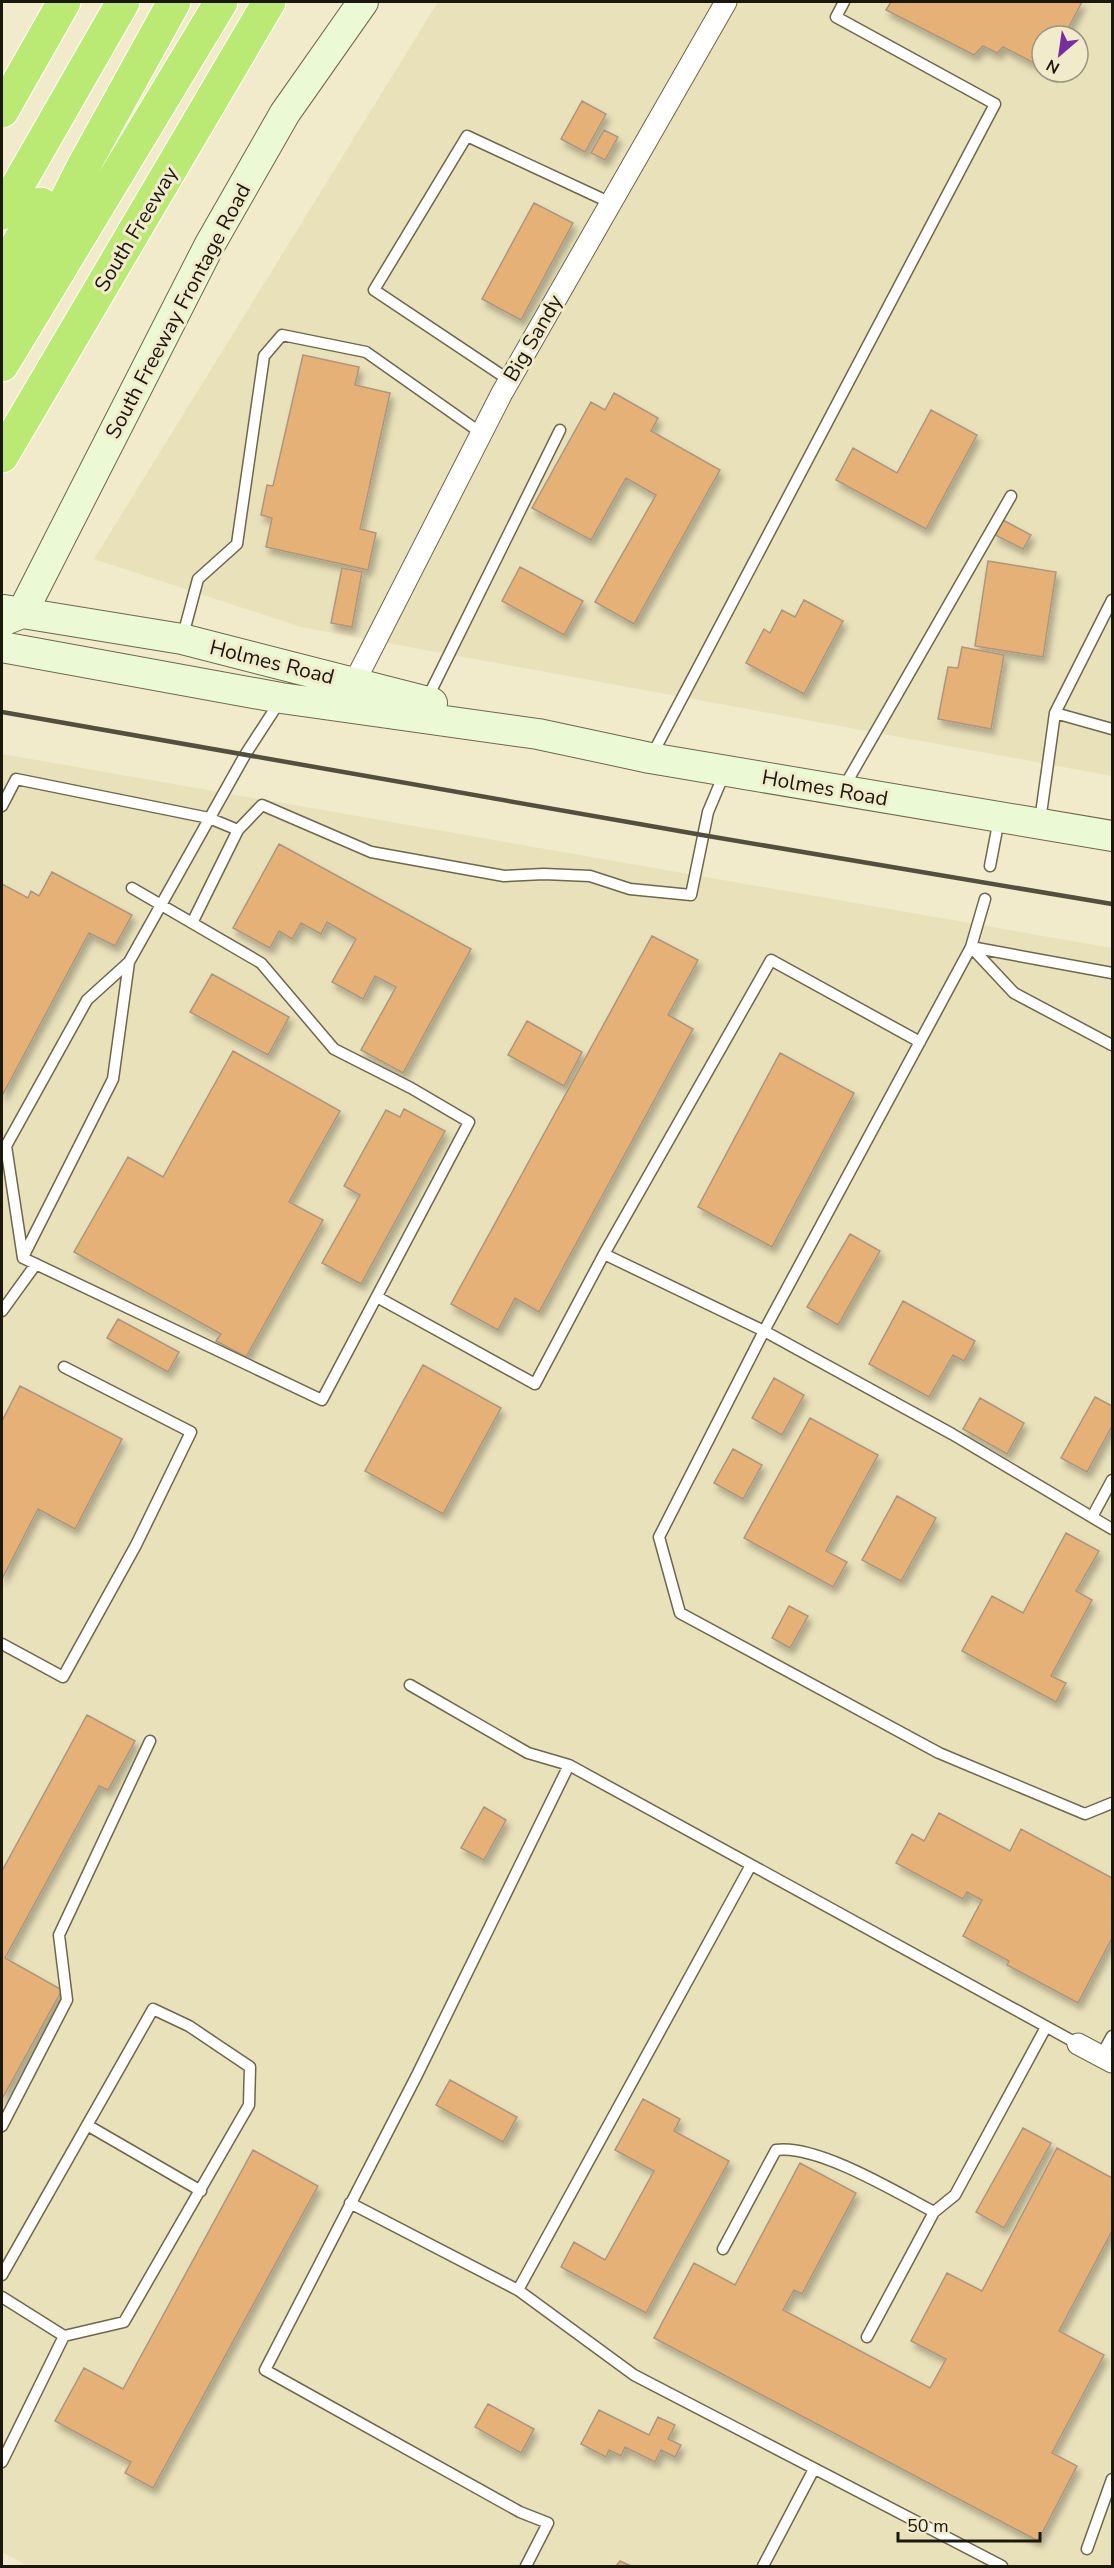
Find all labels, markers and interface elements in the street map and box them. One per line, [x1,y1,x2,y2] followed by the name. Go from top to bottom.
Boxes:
[1030,24,1090,84] north arrow
[1043,54,1064,79] text: N
[88,161,184,297] street label: South Freeway
[99,179,257,443] street label: South Freeway Frontage Road
[497,289,569,386] street label: Big Sandy
[207,633,337,691] street label: Holmes Road
[760,763,890,813] street label: Holmes Road
[898,2505,1040,2543] scale bar
[907,2514,949,2538] text: 50 m

